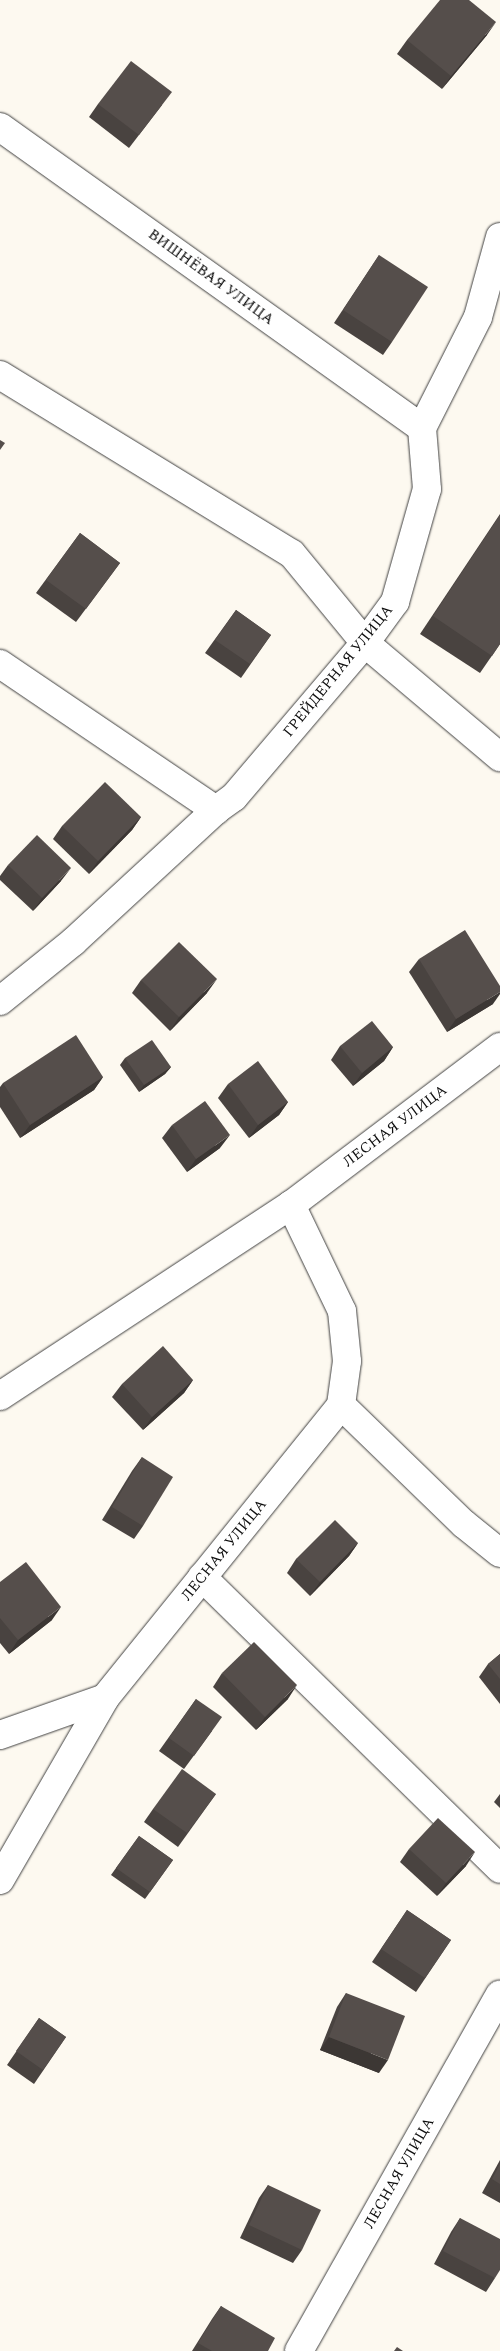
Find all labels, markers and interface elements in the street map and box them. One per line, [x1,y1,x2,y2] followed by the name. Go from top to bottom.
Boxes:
[145,225,277,329] street label: ВИШНЁВАЯ УЛИЦА
[279,601,397,741] street label: ГРЕЙДЕРНАЯ УЛИЦА
[340,1081,450,1171] street label: ЛЕСНАЯ УЛИЦА
[178,1496,270,1604] street label: ЛЕСНАЯ УЛИЦА
[360,2114,438,2232] street label: ЛЕСНАЯ УЛИЦА

